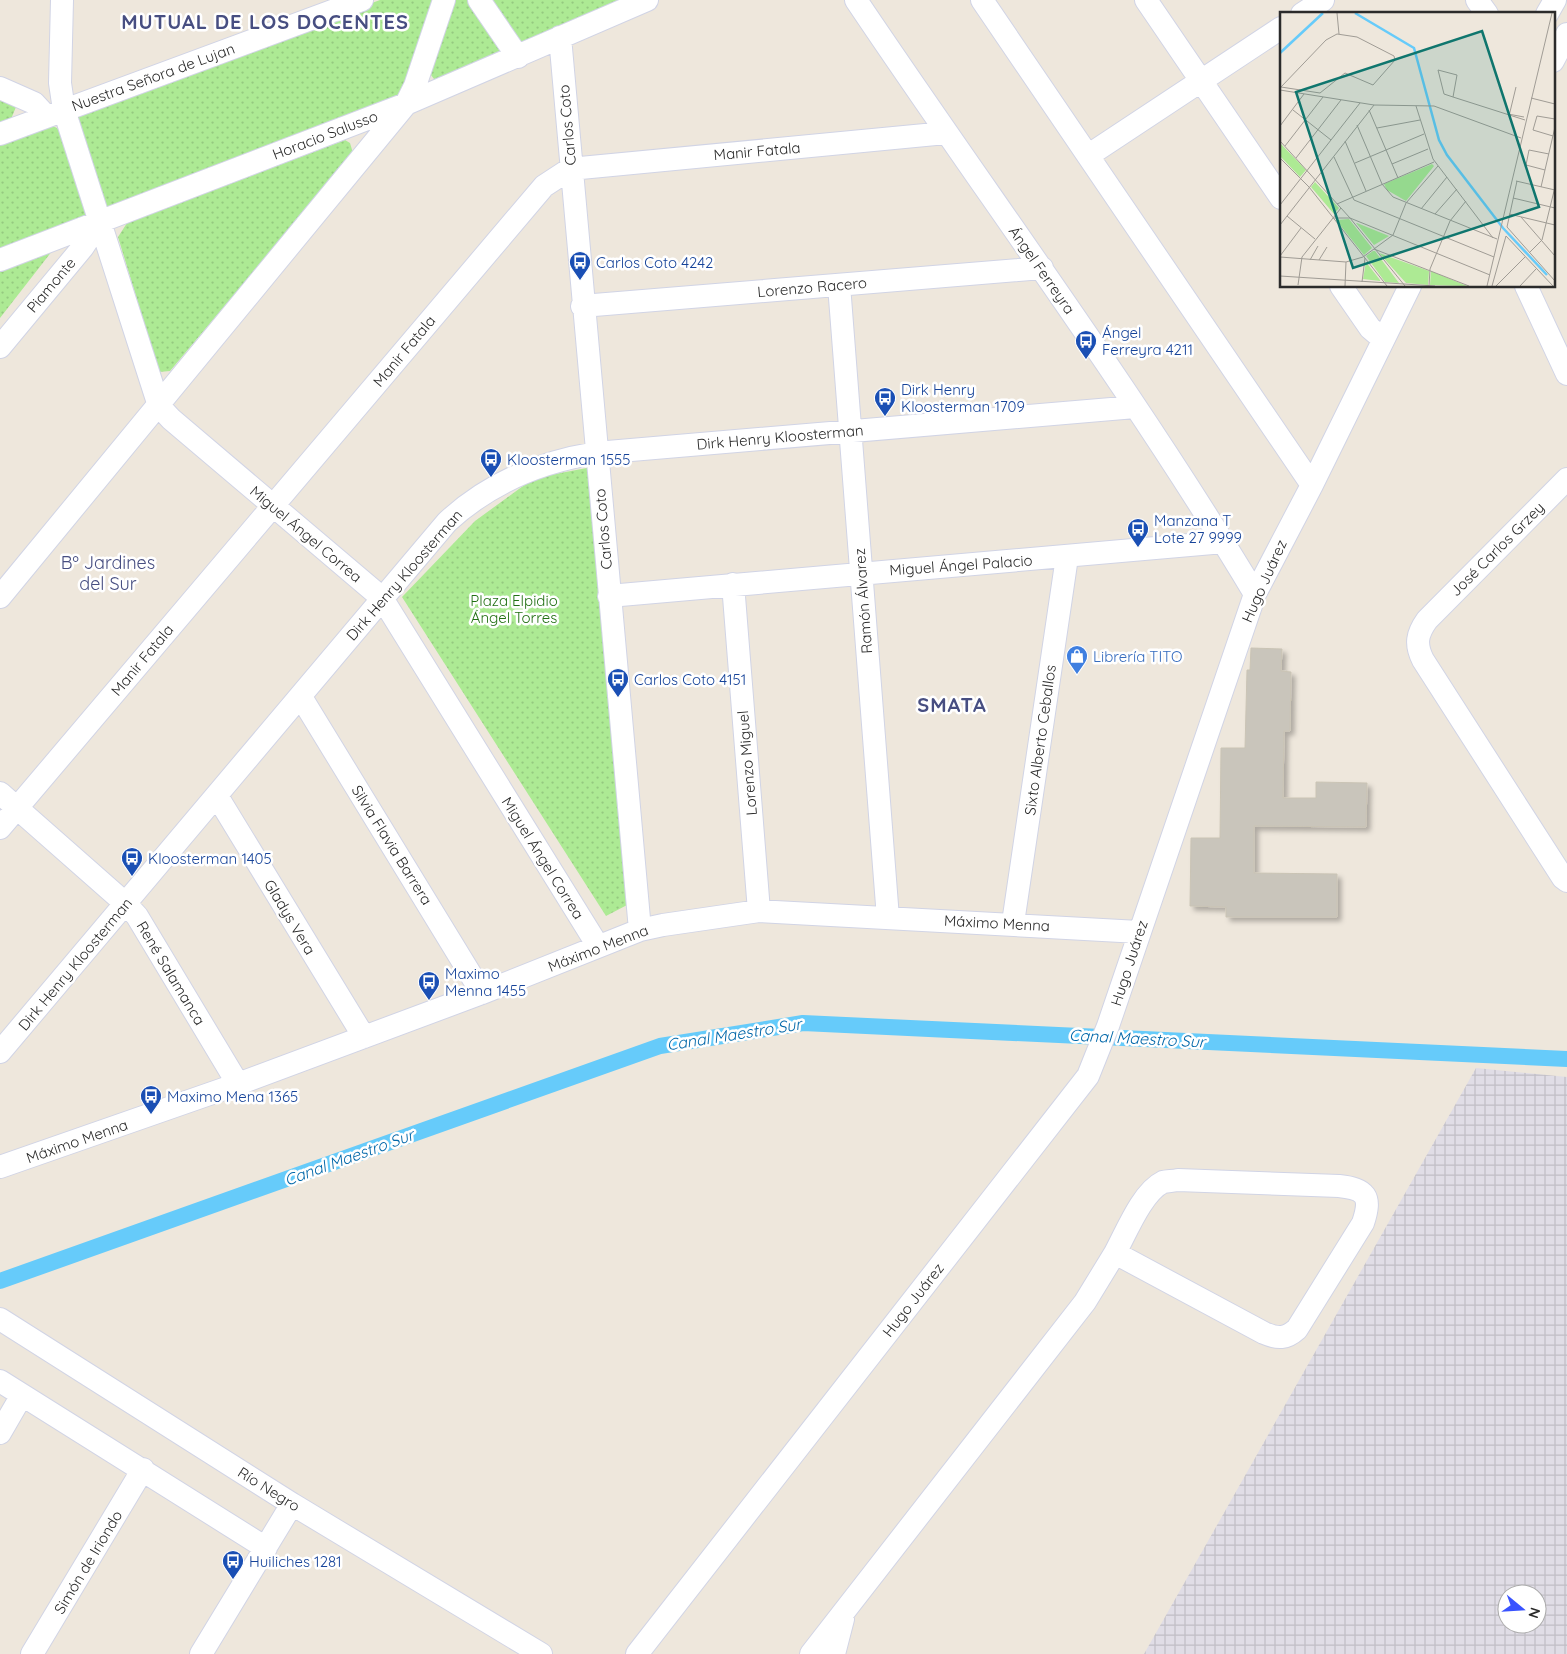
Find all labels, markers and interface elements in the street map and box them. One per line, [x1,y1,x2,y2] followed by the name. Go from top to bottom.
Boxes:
[121,9,409,34] district label: MUTUAL DE LOS DOCENTES
[1280,12,1554,288] inset map
[69,39,237,115] street label: Nuestra Señora de Lujan
[554,84,580,166] street label: Carlos Coto
[270,106,380,164] street label: Horacio Salusso
[713,138,801,164] street label: Manir Fatala
[1005,222,1079,318] street label: Ángel Ferreyra
[568,250,592,281] bus stop icon: Carlos Coto 4242
[596,253,713,272] place label: Carlos Coto 4242
[22,254,80,316] street label: Piamonte
[756,273,868,301] street label: Lorenzo Racero
[369,311,439,391] street label: Manir Fatala
[1102,323,1193,359] place label: Ángel Ferreyra 4211
[1074,329,1098,360] bus stop icon: Ángel Ferreyra 4211
[901,380,1025,416] place label: Dirk Henry Kloosterman 1709
[873,386,897,417] bus stop icon: Dirk Henry Kloosterman 1709
[696,420,864,454] street label: Dirk Henry Kloosterman
[479,447,503,478] bus stop icon: Kloosterman 1555
[507,450,630,469] place label: Kloosterman 1555
[246,482,366,586] street label: Miguel Ángel Correa
[590,488,616,570] street label: Carlos Coto
[1446,498,1548,600] street label: José Carlos Grzey
[342,506,466,644] street label: Dirk Henry Kloosterman
[1154,511,1242,547] place label: Manzana T Lote 27 9999
[1126,517,1150,548] bus stop icon: Manzana T Lote 27 9999
[1237,537,1291,625] street label: Hugo Juárez
[850,548,876,654] street label: Ramón Álvarez
[61,551,155,595] district label: Bº Jardines del Sur
[889,551,1033,579] street label: Miguel Ángel Palacio
[470,591,558,627] park label: Plaza Elpidio Ángel Torres
[107,620,177,700] street label: Manir Fatala
[1065,644,1089,675] shop icon: Librería TITO
[1093,647,1182,666] place label: Librería TITO
[1020,664,1060,816] street label: Sixto Alberto Ceballos
[606,667,630,698] bus stop icon: Carlos Coto 4151
[634,670,746,689] place label: Carlos Coto 4151
[917,692,987,717] district label: SMATA
[733,710,761,816] street label: Lorenzo Miguel
[348,782,436,908] street label: Silvia Flavia Barrera
[498,793,588,923] street label: Miguel Ángel Correa
[120,846,144,877] bus stop icon: Kloosterman 1405
[148,849,272,868] place label: Kloosterman 1405
[260,876,320,958] street label: Gladys Vera
[14,894,136,1034] street label: Dirk Henry Kloosterman
[944,911,1050,935] street label: Máximo Menna
[132,918,210,1028] street label: René Salamanca
[1106,918,1152,1008] street label: Hugo Juárez
[545,920,651,976] street label: Máximo Menna
[445,964,526,1000] place label: Maximo Menna 1455
[417,970,441,1001] bus stop icon: Maximo Menna 1455
[665,1013,805,1055] water label: Canal Maestro Sur
[1068,1024,1207,1052] water label: Canal Maestro Sur
[139,1084,163,1115] bus stop icon: Maximo Mena 1365
[167,1087,298,1106] place label: Maximo Mena 1365
[24,1115,130,1167] street label: Máximo Menna
[282,1124,418,1190] water label: Canal Maestro Sur
[878,1259,948,1341] street label: Hugo Juárez
[234,1462,304,1516] street label: Río Negro
[50,1507,126,1617] street label: Simón de Iriondo
[221,1549,245,1580] bus stop icon: Huiliches 1281
[249,1552,342,1571] place label: Huiliches 1281
[1497,1584,1547,1634] north arrow
[1524,1605,1545,1621] text: N

